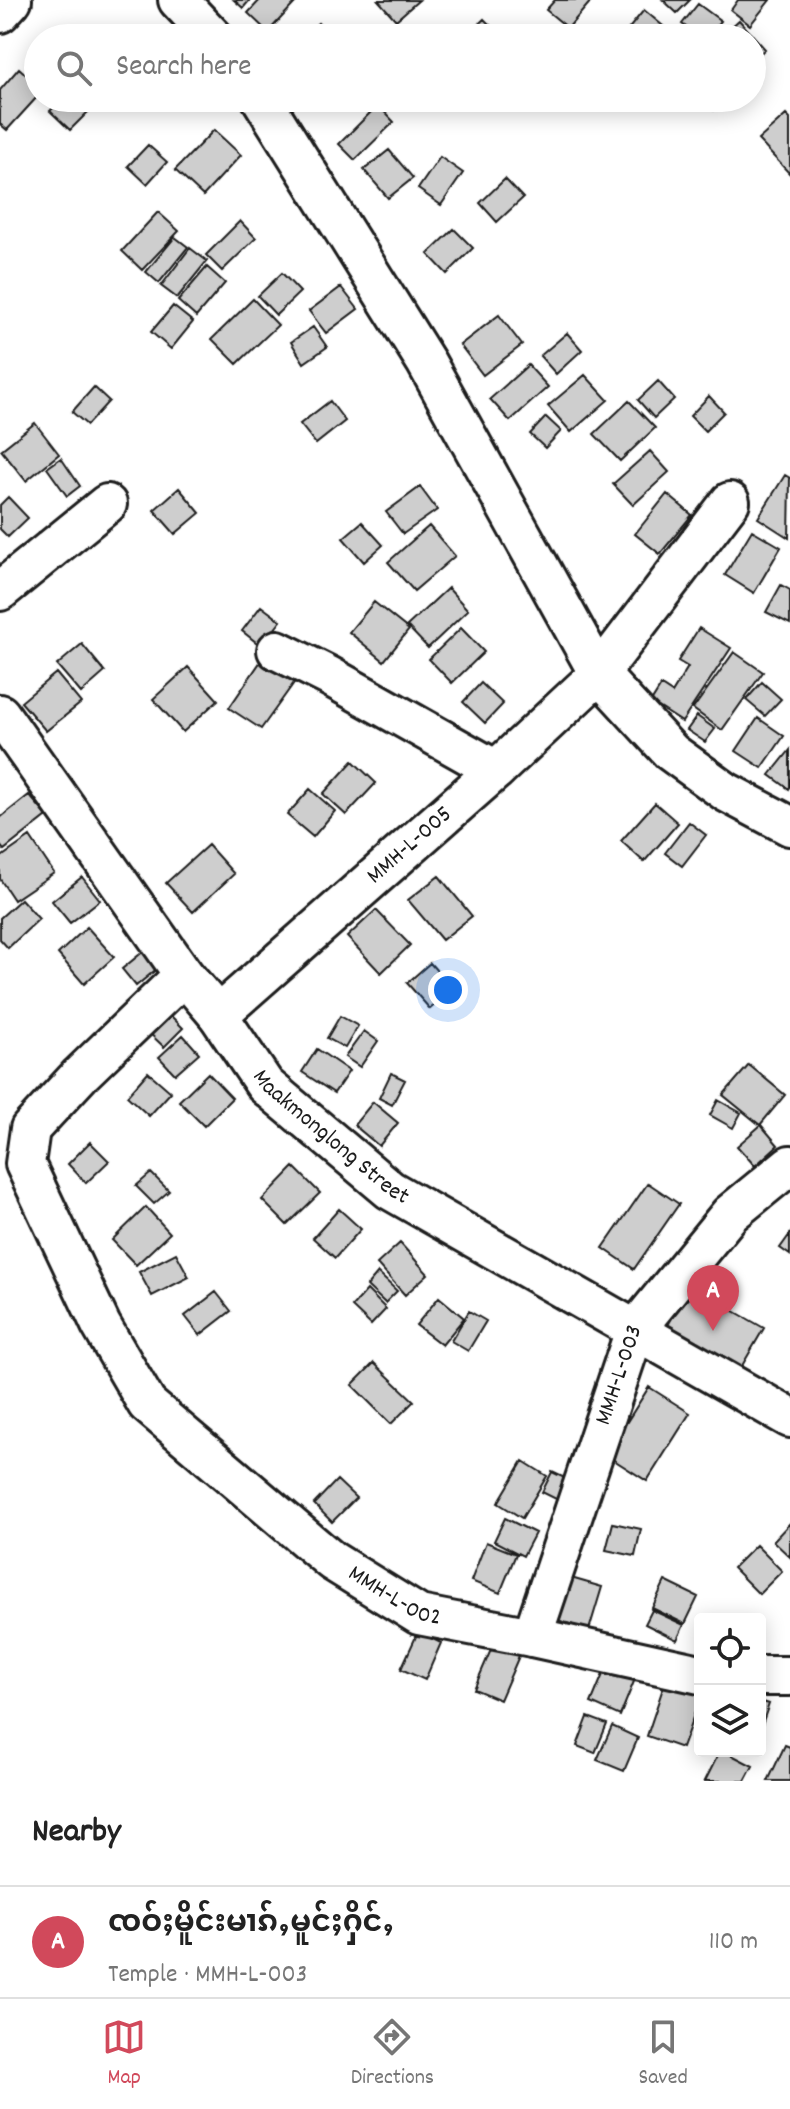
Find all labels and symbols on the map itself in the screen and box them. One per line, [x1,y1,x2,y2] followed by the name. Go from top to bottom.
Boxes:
[360,799,460,893] street label: MMH-L-005
[428,970,468,1010] your location
[243,1063,415,1214] street label: Maakmonglong Street
[687,1265,739,1331] pin: A
[587,1321,652,1430] street label: MMH-L-003
[341,1558,444,1636] street label: MMH-L-002

